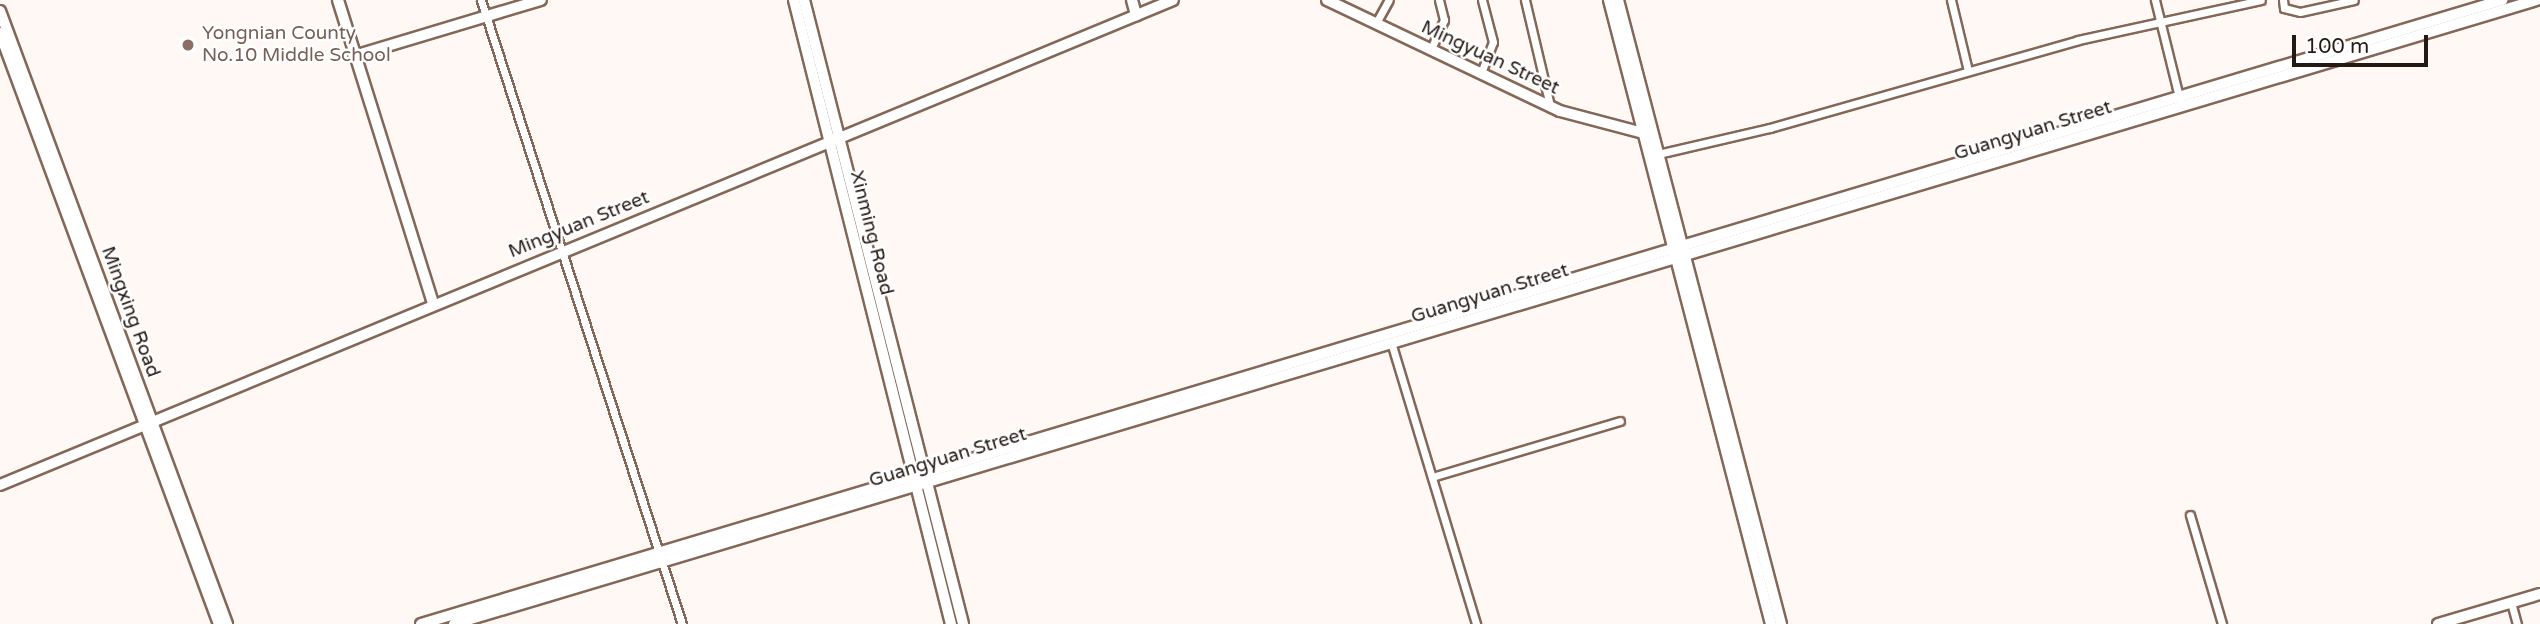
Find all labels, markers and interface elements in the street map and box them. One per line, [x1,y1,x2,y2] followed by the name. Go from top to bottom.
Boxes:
[1417,16,1563,100] street label: Mingyuan Street
[2295,21,2432,65] scale bar
[202,23,391,67] place label: Yongnian County No.10 Middle School
[2305,34,2369,59] text: 100 m
[180,37,196,53] marker: Yongnian County No.10 Middle School
[1952,96,2114,166] street label: Guangyuan Street
[845,168,897,298] street label: Xinming Road
[505,186,653,264] street label: Mingyuan Street
[96,244,164,380] street label: Mingxing Road
[1409,259,1571,329] street label: Guangyuan Street
[867,423,1029,493] street label: Guangyuan Street

